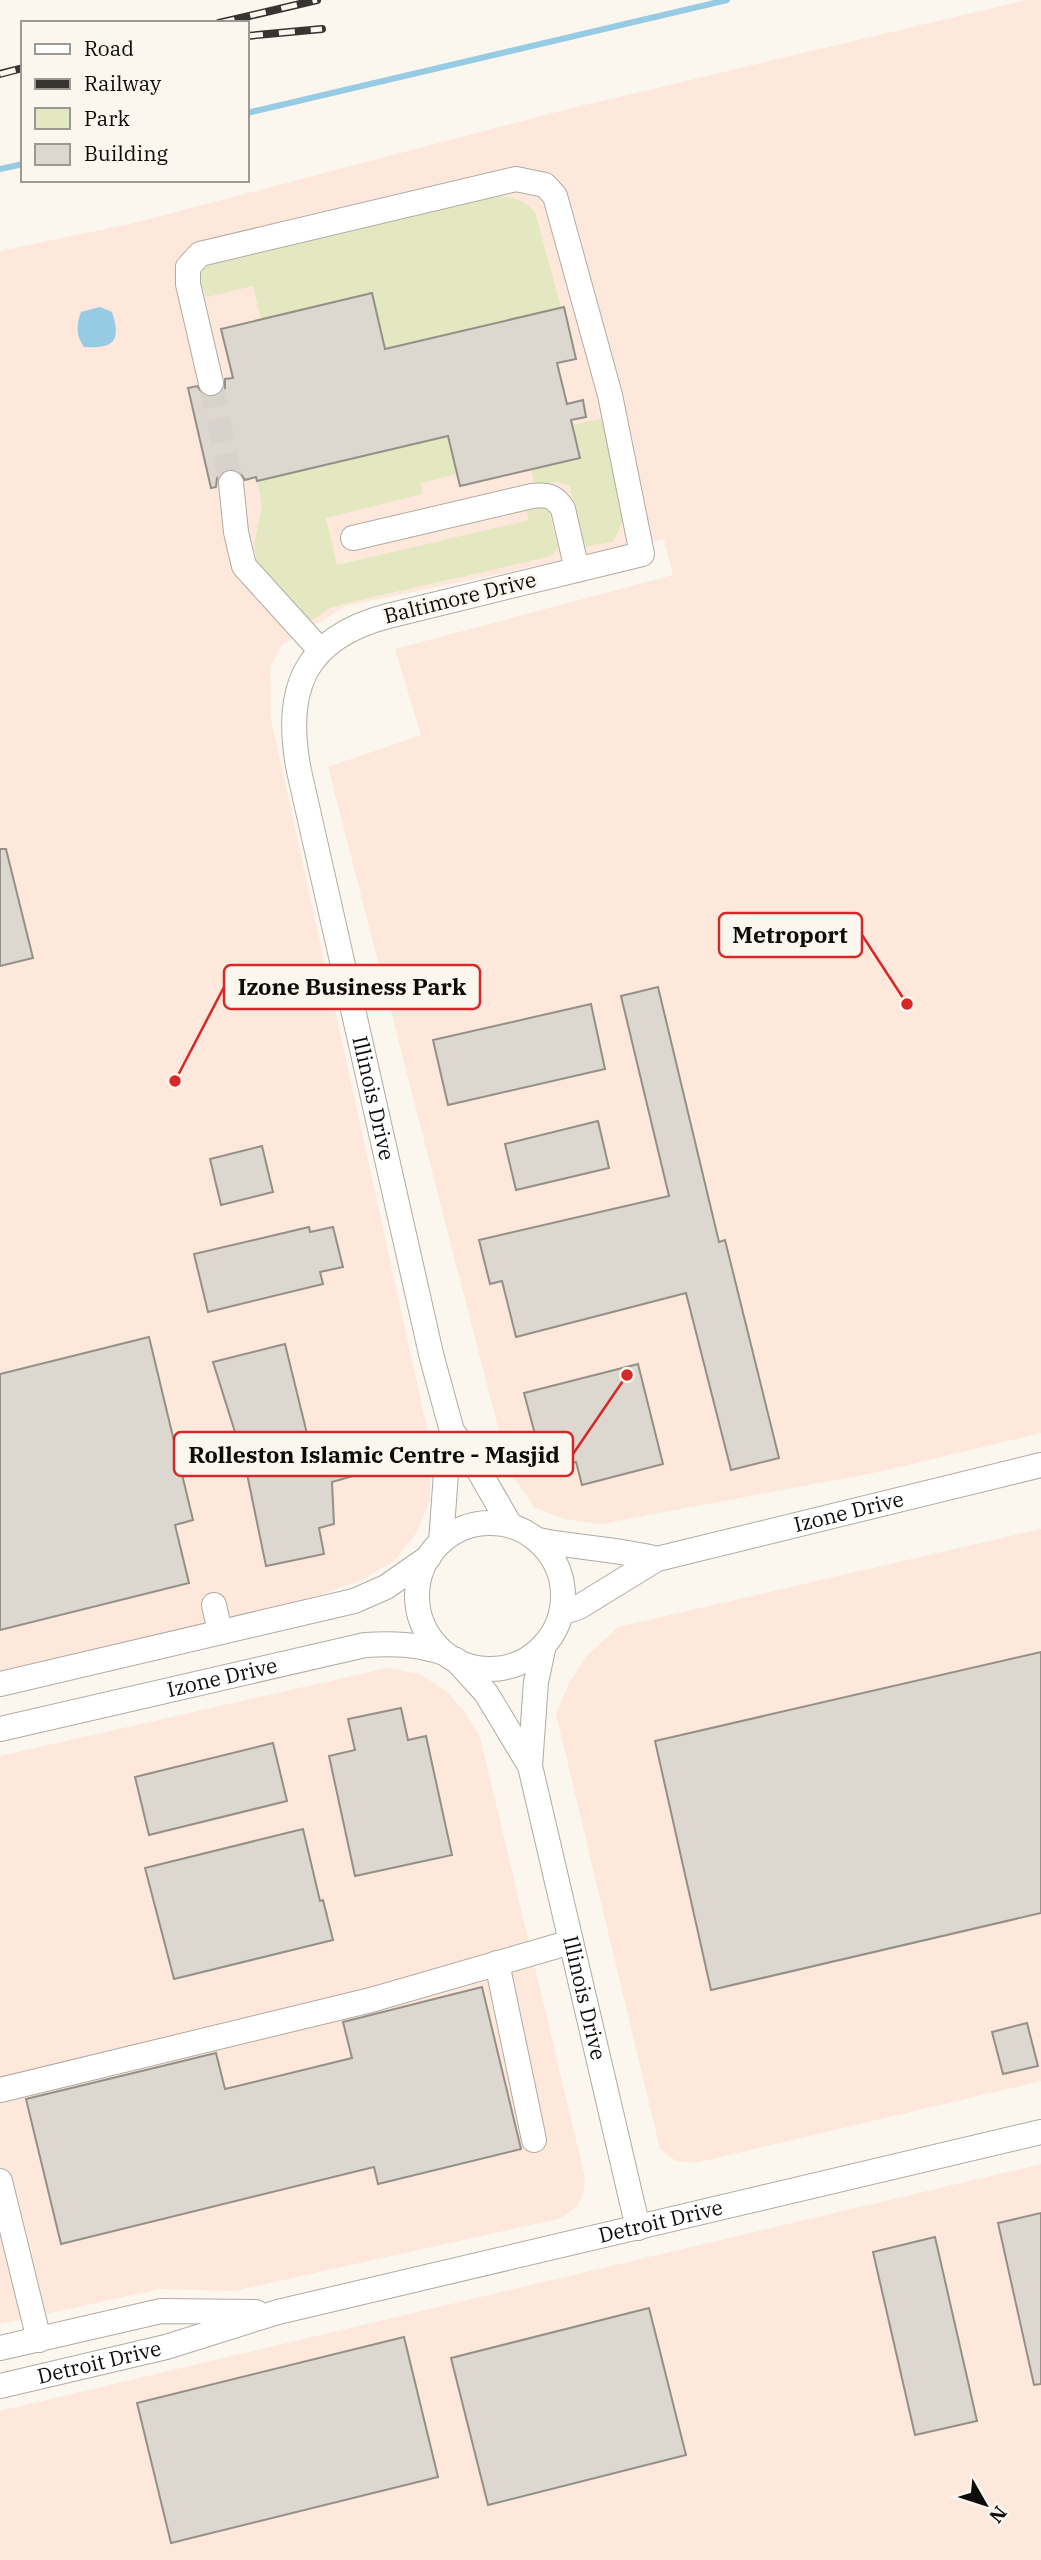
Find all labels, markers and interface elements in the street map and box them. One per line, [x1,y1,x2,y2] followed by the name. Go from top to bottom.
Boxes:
[21,21,248,182] legend
[84,34,134,62] text: Road
[84,69,162,97] text: Railway
[84,104,131,132] text: Park
[84,139,169,167] text: Building
[381,565,539,630] street label: Baltimore Drive
[719,913,862,957] callout: Metroport
[732,919,848,949] text: Metroport
[224,965,480,1009] callout: Izone Business Park
[238,971,467,1001] text: Izone Business Park
[346,1033,402,1163] street label: Illinois Drive
[174,1432,573,1476] callout: Rolleston Islamic Centre - Masjid
[188,1439,560,1469] text: Rolleston Islamic Centre - Masjid
[791,1484,906,1538] street label: Izone Drive
[164,1651,280,1703] street label: Izone Drive
[557,1933,613,2063] street label: Illinois Drive
[596,2193,725,2249] street label: Detroit Drive
[34,2334,164,2390] street label: Detroit Drive
[950,2469,1020,2539] north arrow
[984,2501,1012,2528] text: N

